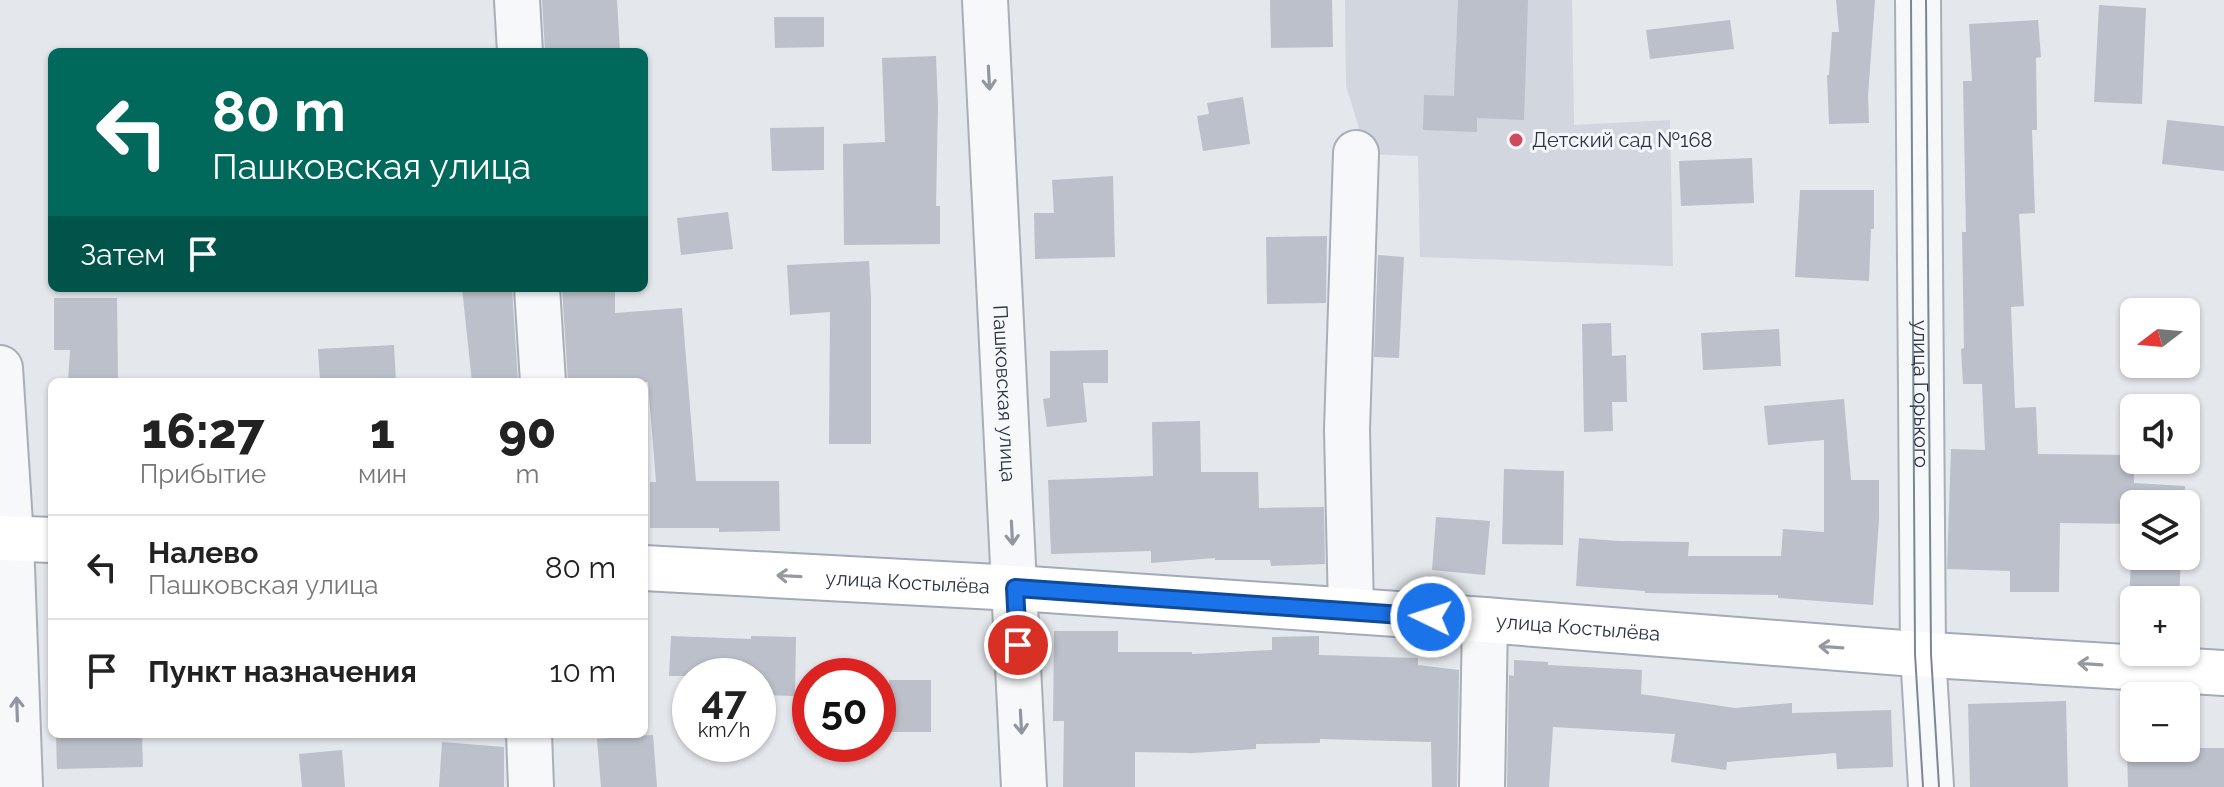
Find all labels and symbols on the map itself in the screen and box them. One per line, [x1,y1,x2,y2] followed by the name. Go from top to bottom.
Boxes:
[982,64,997,91] one-way arrow
[1532,128,1712,152] place label: Детский сад №168
[1507,131,1525,149] marker: Детский сад №168
[2120,298,2200,378] north arrow
[988,304,1021,483] street label: Пашковская улица
[1908,320,1934,468] street label: улица Горького
[1005,519,1020,546] one-way arrow
[825,566,990,599] street label: улица Костылёва
[776,568,803,583] one-way arrow
[1389,575,1473,659] position arrow
[1495,609,1661,646] street label: улица Костылёва
[984,611,1052,679] pin
[1818,639,1845,654] one-way arrow
[2077,656,2104,671] one-way arrow
[792,658,896,762] speed limit sign: 50
[10,696,25,723] one-way arrow
[1014,708,1029,735] one-way arrow

